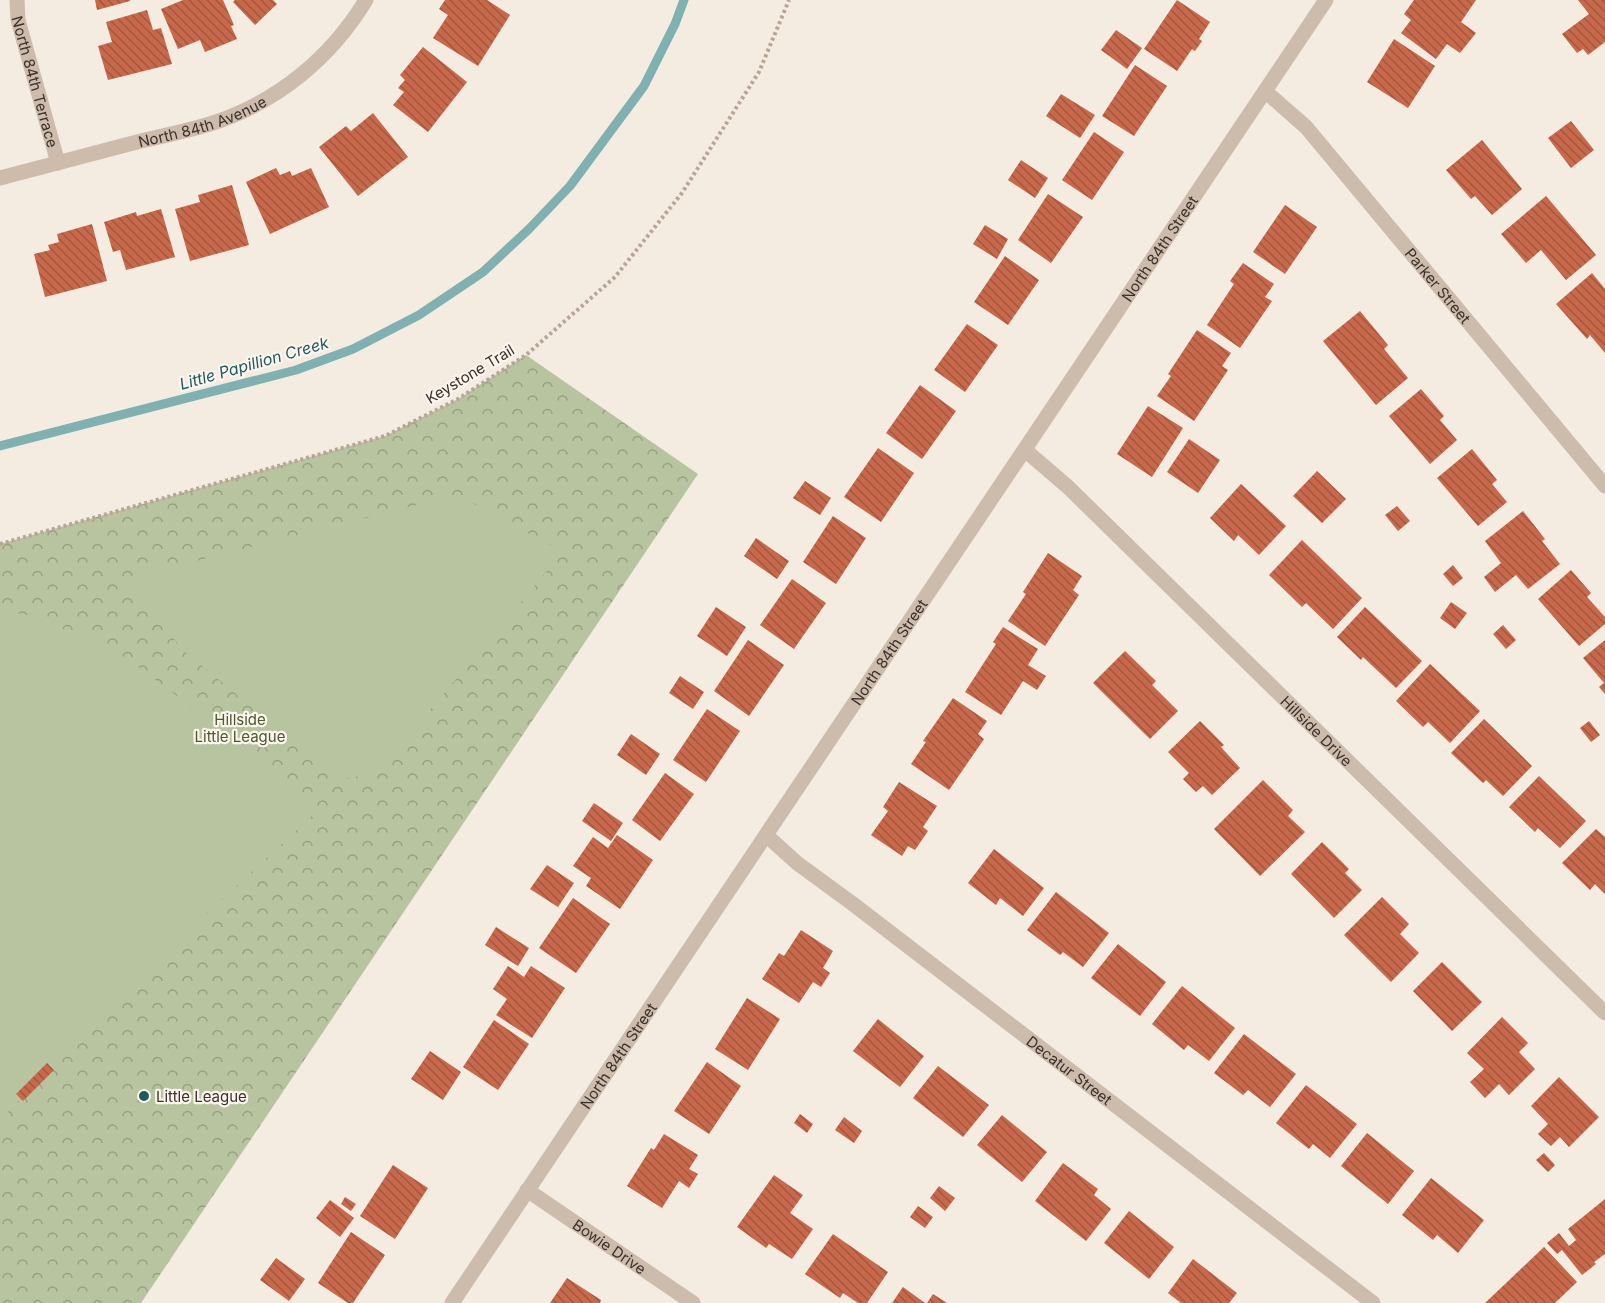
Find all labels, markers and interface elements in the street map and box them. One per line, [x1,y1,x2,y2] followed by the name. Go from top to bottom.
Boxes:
[8,14,63,150] street label: North 84th Terrace
[136,91,270,151] street label: North 84th Avenue
[1117,192,1202,305] street label: North 84th Street
[1401,244,1475,327] street label: Parker Street
[177,332,331,394] water label: Little Papillion Creek
[422,340,518,408] street label: Keystone Trail
[846,595,931,709] street label: North 84th Street
[1277,691,1357,770] street label: Hillside Drive
[195,710,285,746] park label: Hillside Little League
[576,999,660,1112] street label: North 84th Street
[1023,1031,1116,1109] street label: Decatur Street
[156,1087,247,1106] place label: Little League
[137,1089,151,1103] marker: Little League
[569,1215,650,1278] street label: Bowie Drive

